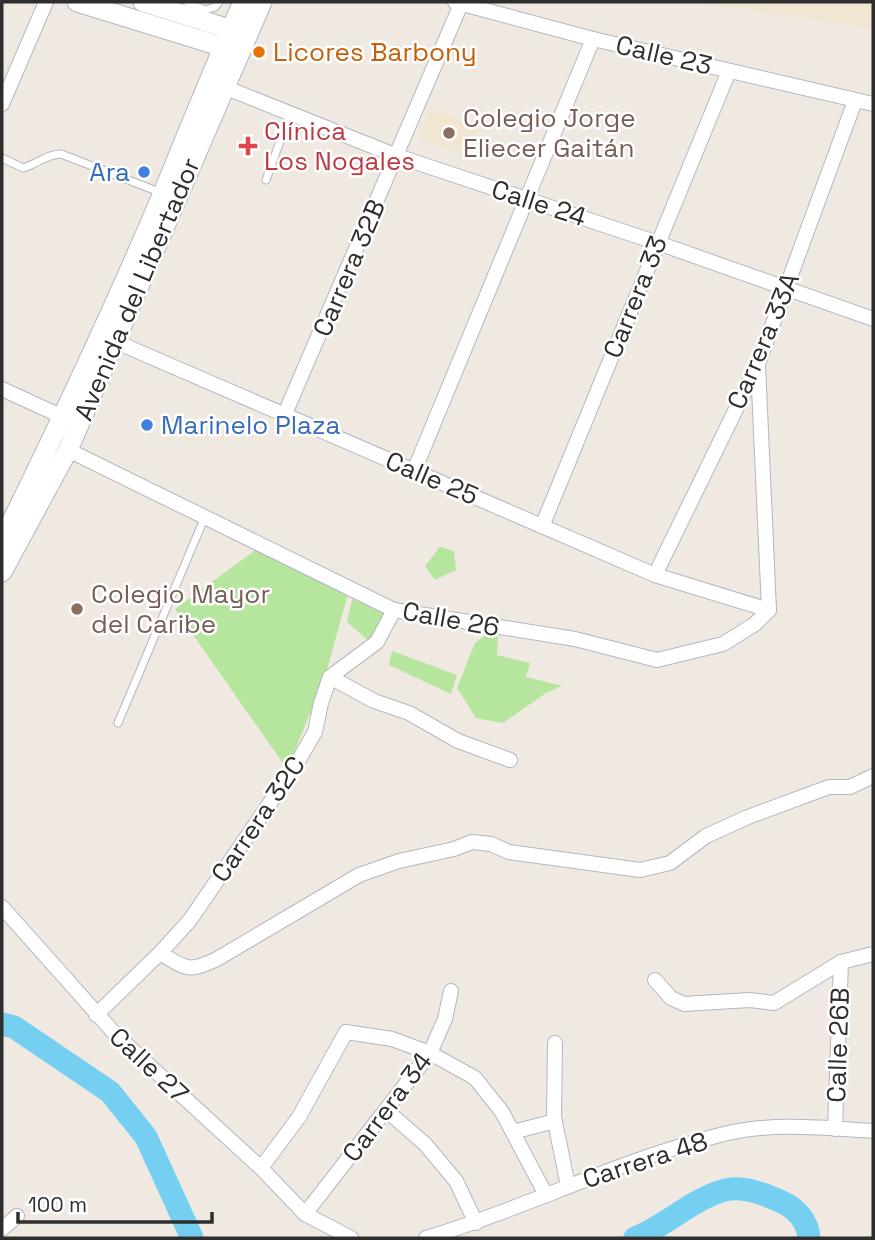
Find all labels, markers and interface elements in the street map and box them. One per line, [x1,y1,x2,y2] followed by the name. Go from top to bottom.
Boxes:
[613,27,715,83] street label: Calle 23
[273,35,477,69] place label: Licores Barbony
[251,44,267,60] marker: Licores Barbony
[463,101,636,165] place label: Colegio Jorge Eliecer Gaitán
[264,114,415,178] place label: Clínica Los Nogales
[441,125,457,141] marker: Colegio Jorge Eliecer Gaitán
[238,136,258,156] marker: Clínica Los Nogales
[66,152,208,426] street label: Avenida del Libertador
[89,155,130,189] place label: Ara
[136,164,152,180] marker: Ara
[487,172,591,234] street label: Calle 24
[305,194,393,342] street label: Carrera 32B
[595,231,675,363] street label: Carrera 33
[719,268,807,414] street label: Carrera 33A
[161,408,340,442] place label: Marinelo Plaza
[139,417,155,433] marker: Marinelo Plaza
[380,443,484,513] street label: Calle 25
[91,577,270,641] place label: Colegio Mayor del Caribe
[400,594,502,644] street label: Calle 26
[69,601,85,617] marker: Colegio Mayor del Caribe
[203,749,313,889] street label: Carrera 32C
[819,987,857,1103] street label: Calle 26B
[102,1020,196,1110] street label: Calle 27
[335,1045,439,1169] street label: Carrera 34
[578,1124,712,1196] street label: Carrera 48
[18,1180,212,1224] scale bar
[28,1191,87,1218] text: 100 m

